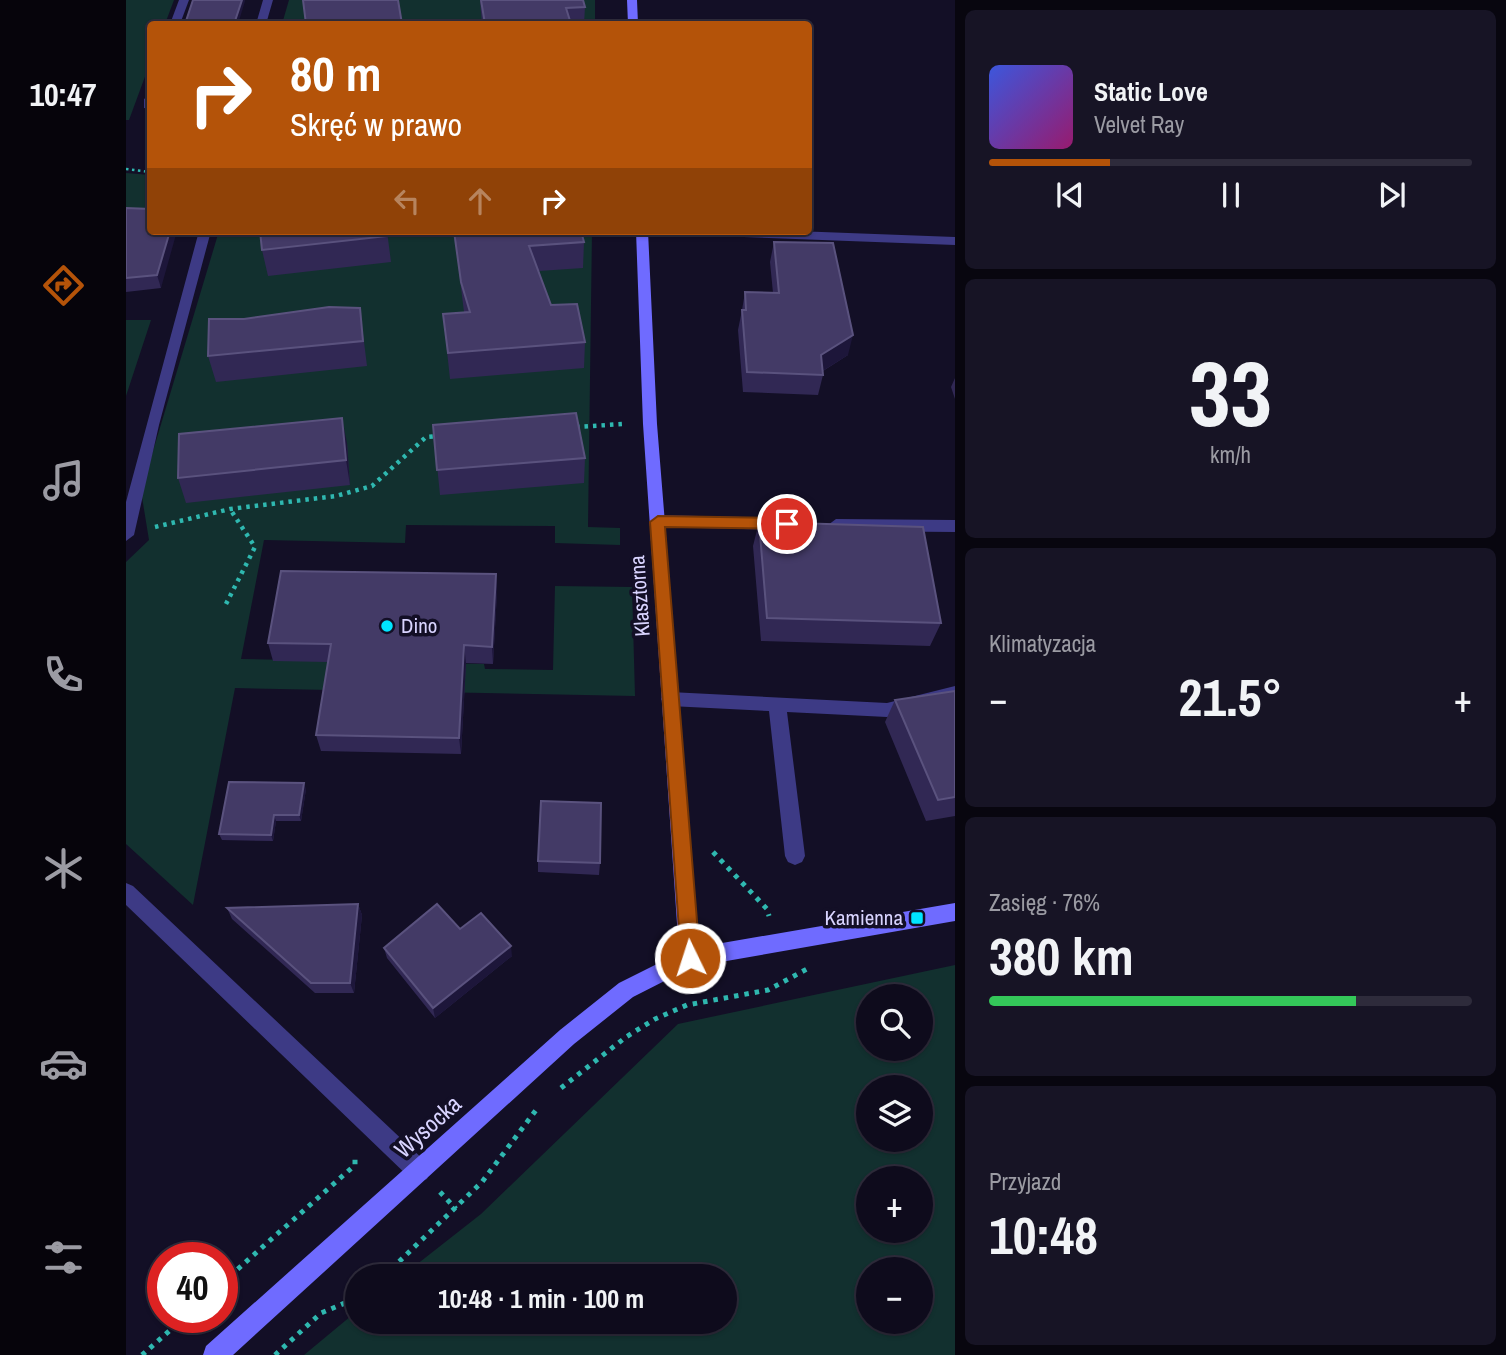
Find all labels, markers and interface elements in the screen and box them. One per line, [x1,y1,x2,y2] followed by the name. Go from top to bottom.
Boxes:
[290,40,382,106] text: 80 m
[175,49,266,140] icon: right
[29,73,97,116] text: 10:47
[1094,74,1208,109] text: Static Love
[290,103,462,146] text: Skręć w prawo
[1094,109,1184,140] text: Velvet Ray
[1051,176,1089,214] icon: previous
[1212,176,1250,214] icon: pause
[1373,176,1411,214] icon: next
[388,182,426,220] icon: left
[461,182,499,220] icon: ahead
[534,182,572,220] icon: right
[39,261,88,310] icon: directions
[1189,332,1272,454] text: 33
[1210,439,1251,470] text: km/h
[39,456,88,505] icon: music
[757,494,817,554] pin
[768,505,806,543] icon: arrive
[622,554,657,638] street label: Klasztorna
[401,611,437,640] place label: Dino
[379,618,395,634] marker: Dino
[989,628,1096,659] text: Klimatyzacja
[39,650,88,699] icon: phone
[1179,662,1282,732] text: 21.5°
[989,673,1007,724] text: −
[1454,673,1472,724] text: +
[39,844,88,893] icon: climate
[989,887,1100,918] text: Zasięg · 76%
[825,903,903,932] place label: Kamienna
[909,910,925,926] marker: Kamienna
[653,921,727,995] position arrow
[989,921,1134,991] text: 380 km
[856,984,933,1334] map controls
[856,984,933,1061] button: search
[39,1039,88,1088] icon: car
[856,1075,933,1152] button: layers
[387,1088,468,1165] street label: Wysocka
[856,1166,933,1243] button: +
[989,1166,1061,1197] text: Przyjazd
[989,1200,1098,1270] text: 10:48
[39,1233,88,1282] icon: filters
[147,1242,238,1333] speed limit sign: 40
[856,1257,933,1334] button: −
[438,1281,644,1316] text: 10:48 · 1 min · 100 m

